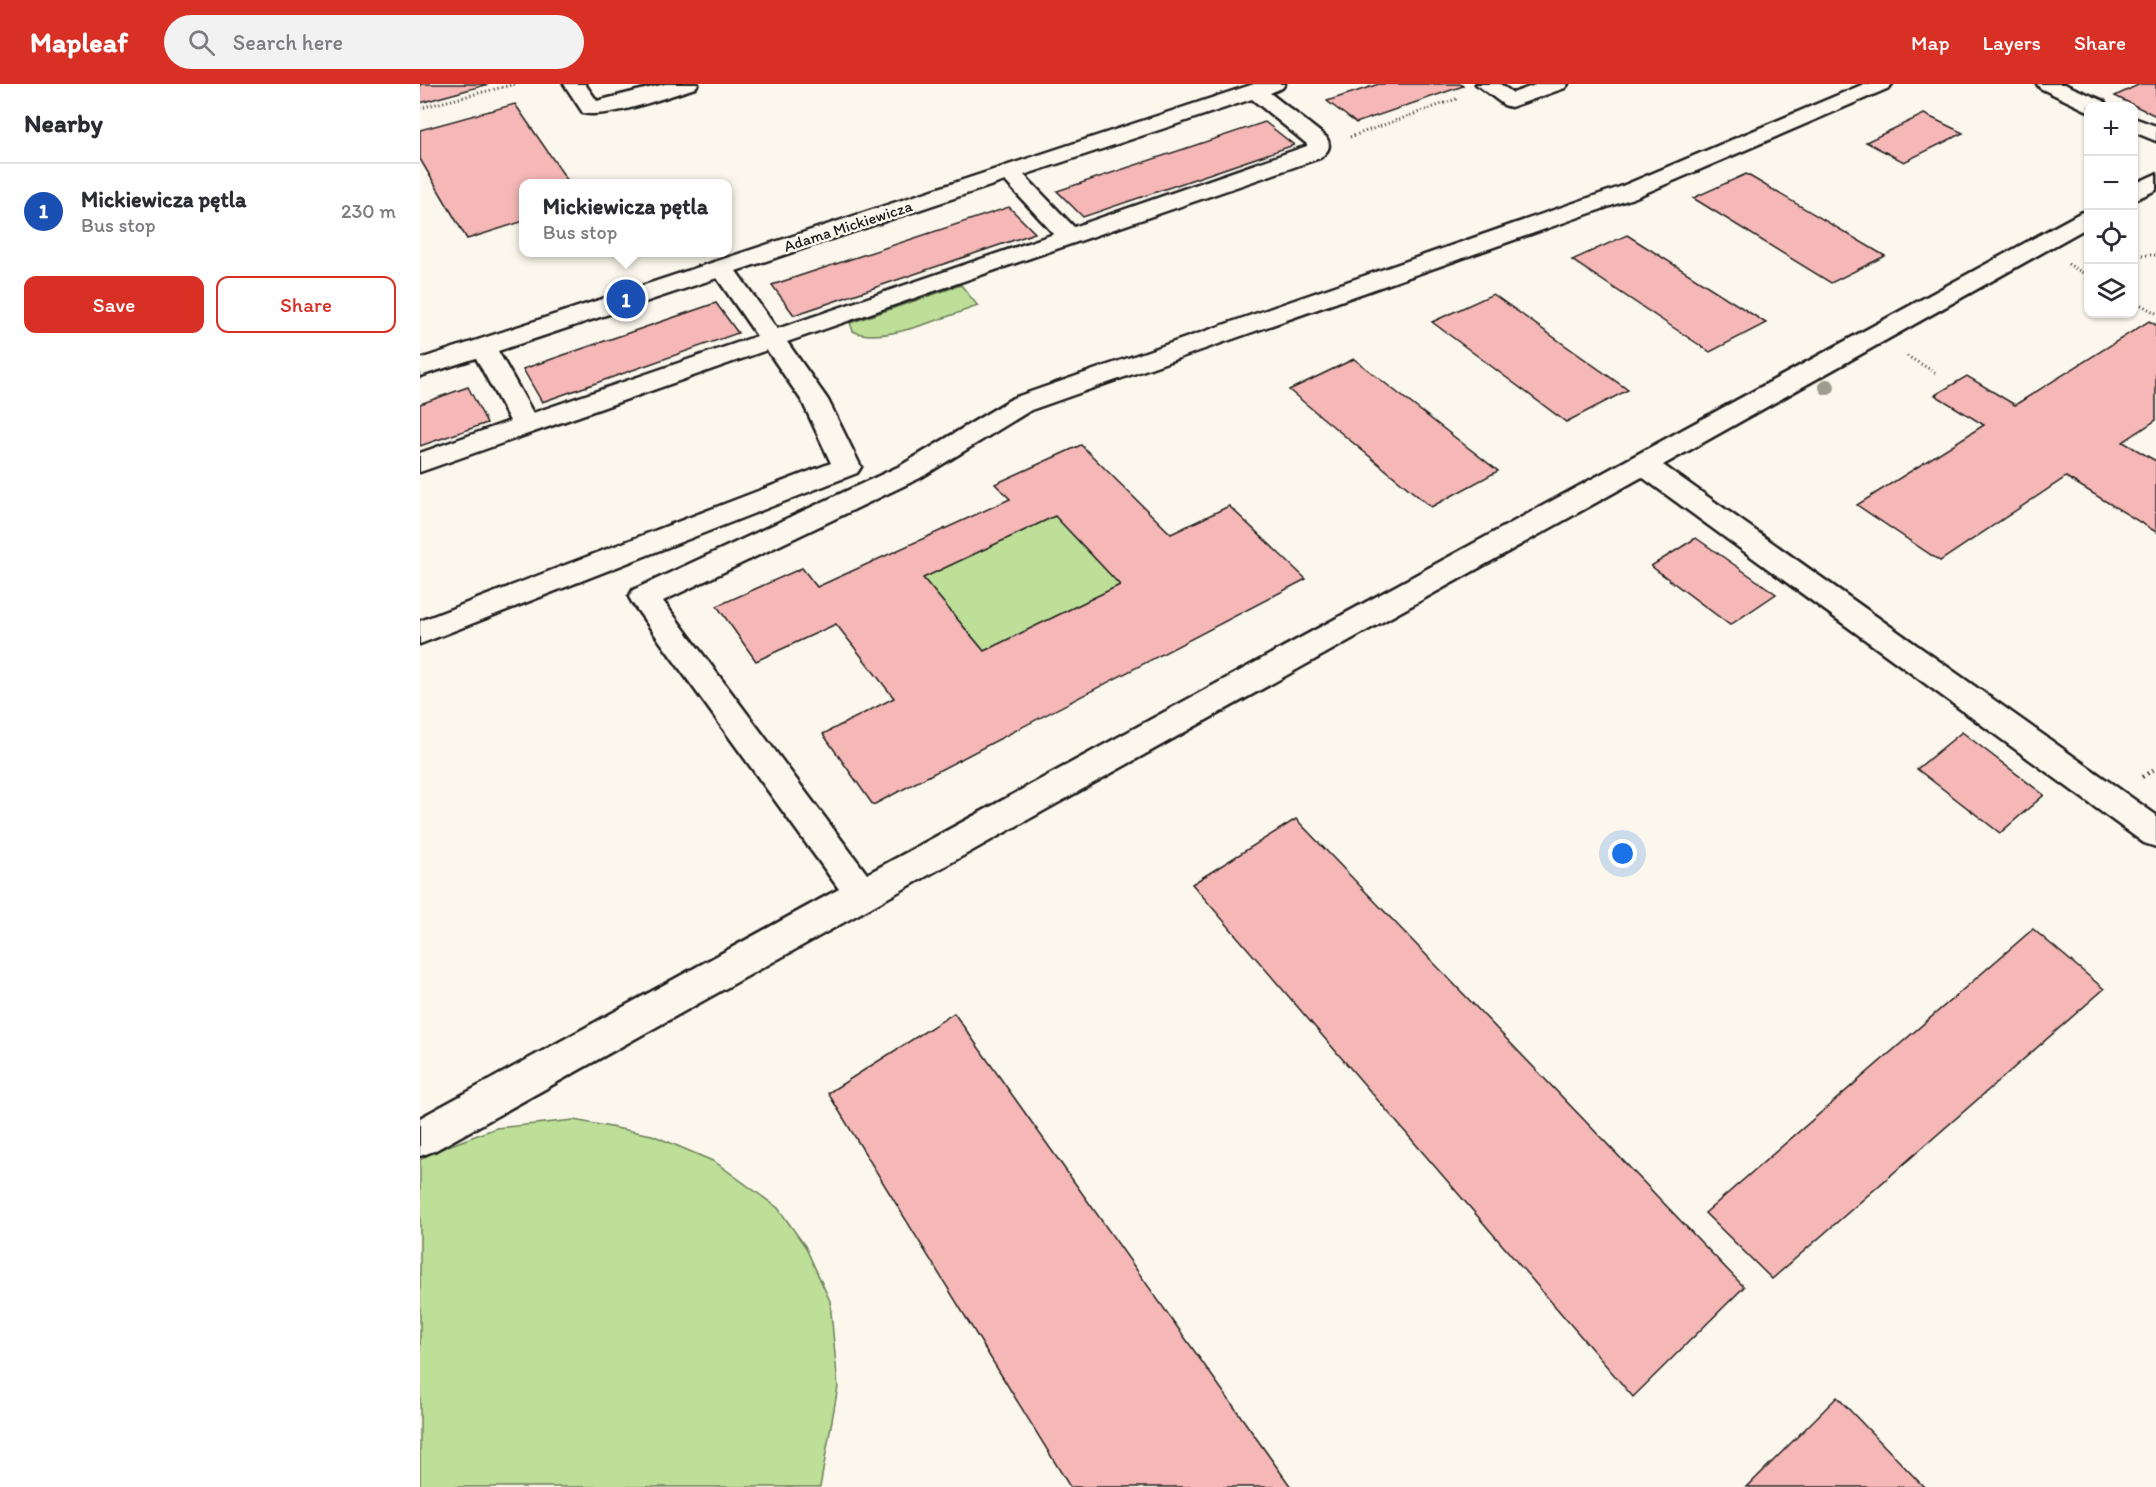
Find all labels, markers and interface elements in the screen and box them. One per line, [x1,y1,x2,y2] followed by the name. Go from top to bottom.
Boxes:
[164,15,584,69] search box
[30,25,128,59] text: Mapleaf
[185,26,218,59] icon: search
[233,29,343,56] text: Search here
[1911,30,1950,55] text: Map
[1983,30,2041,55] text: Layers
[2074,30,2126,55] text: Share
[2084,102,2138,318] map controls
[2084,102,2138,156] button: +
[24,107,103,139] text: Nearby
[2084,156,2138,210] button: −
[519,179,732,257] popup
[81,186,246,213] text: Mickiewicza pętla
[543,193,708,220] text: Mickiewicza pętla
[781,196,915,256] street label: Adama Mickiewicza
[39,199,48,223] text: 1
[341,199,396,223] text: 230 m
[2084,210,2138,264] button: locate
[81,213,156,237] text: Bus stop
[543,220,617,244] text: Bus stop
[2084,264,2138,318] button: layers
[24,276,204,333] button: Save
[216,276,396,333] button: Share
[606,276,646,322] pin: 1
[1608,839,1637,868] your location

